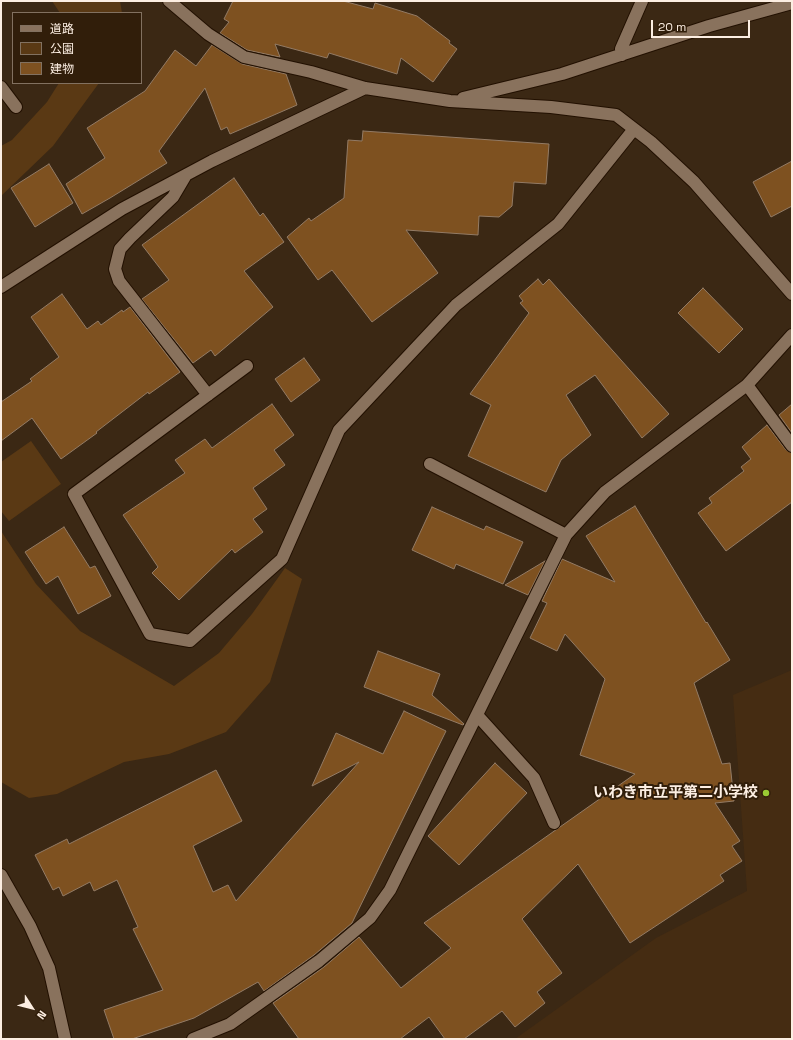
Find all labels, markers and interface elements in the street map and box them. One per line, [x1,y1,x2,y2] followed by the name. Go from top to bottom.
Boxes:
[12,12,142,84] legend
[653,12,752,38] scale bar
[658,19,686,35] text: 20 m
[50,21,74,37] text: 道路
[50,41,74,57] text: 公園
[50,61,74,77] text: 建物
[593,784,758,802] place label: いわき市立平第二小学校
[761,788,771,798] marker: いわき市立平第二小学校
[12,988,52,1028] north arrow
[34,1008,50,1022] text: N

